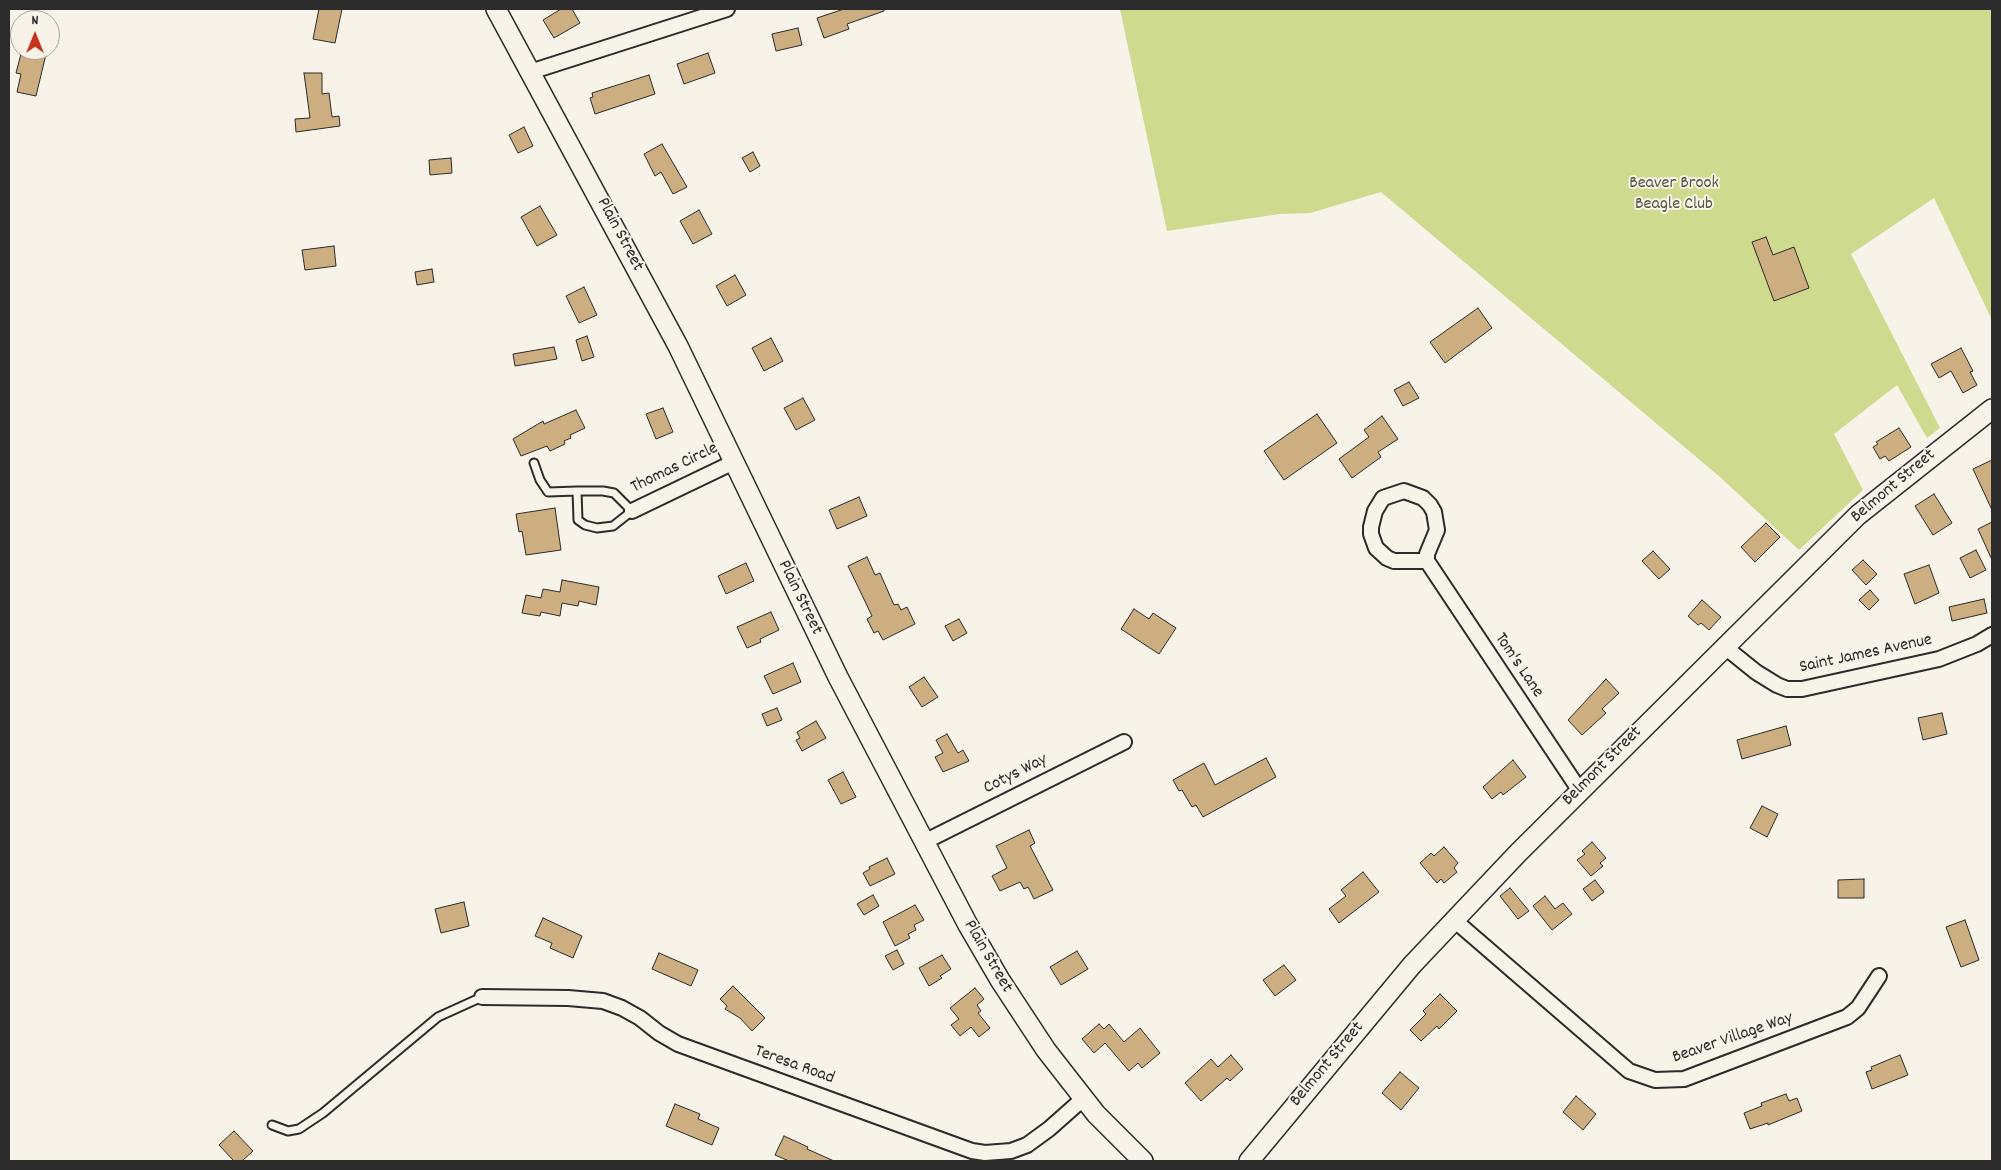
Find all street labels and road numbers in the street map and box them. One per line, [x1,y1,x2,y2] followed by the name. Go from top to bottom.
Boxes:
[591,194,647,276] street label: Plain Street
[628,439,722,499] street label: Thomas Circle
[1847,445,1941,529] street label: Belmont Street
[772,557,826,639] street label: Plain Street
[1489,630,1547,702] street label: Tom's Lane
[1798,630,1934,680] street label: Saint James Avenue
[1559,723,1647,811] street label: Belmont Street
[981,750,1051,800] street label: Cotys Way
[958,917,1016,997] street label: Plain Street
[1670,1008,1796,1070] street label: Beaver Village Way
[1286,1018,1370,1112] street label: Belmont Street
[751,1042,837,1090] street label: Teresa Road

